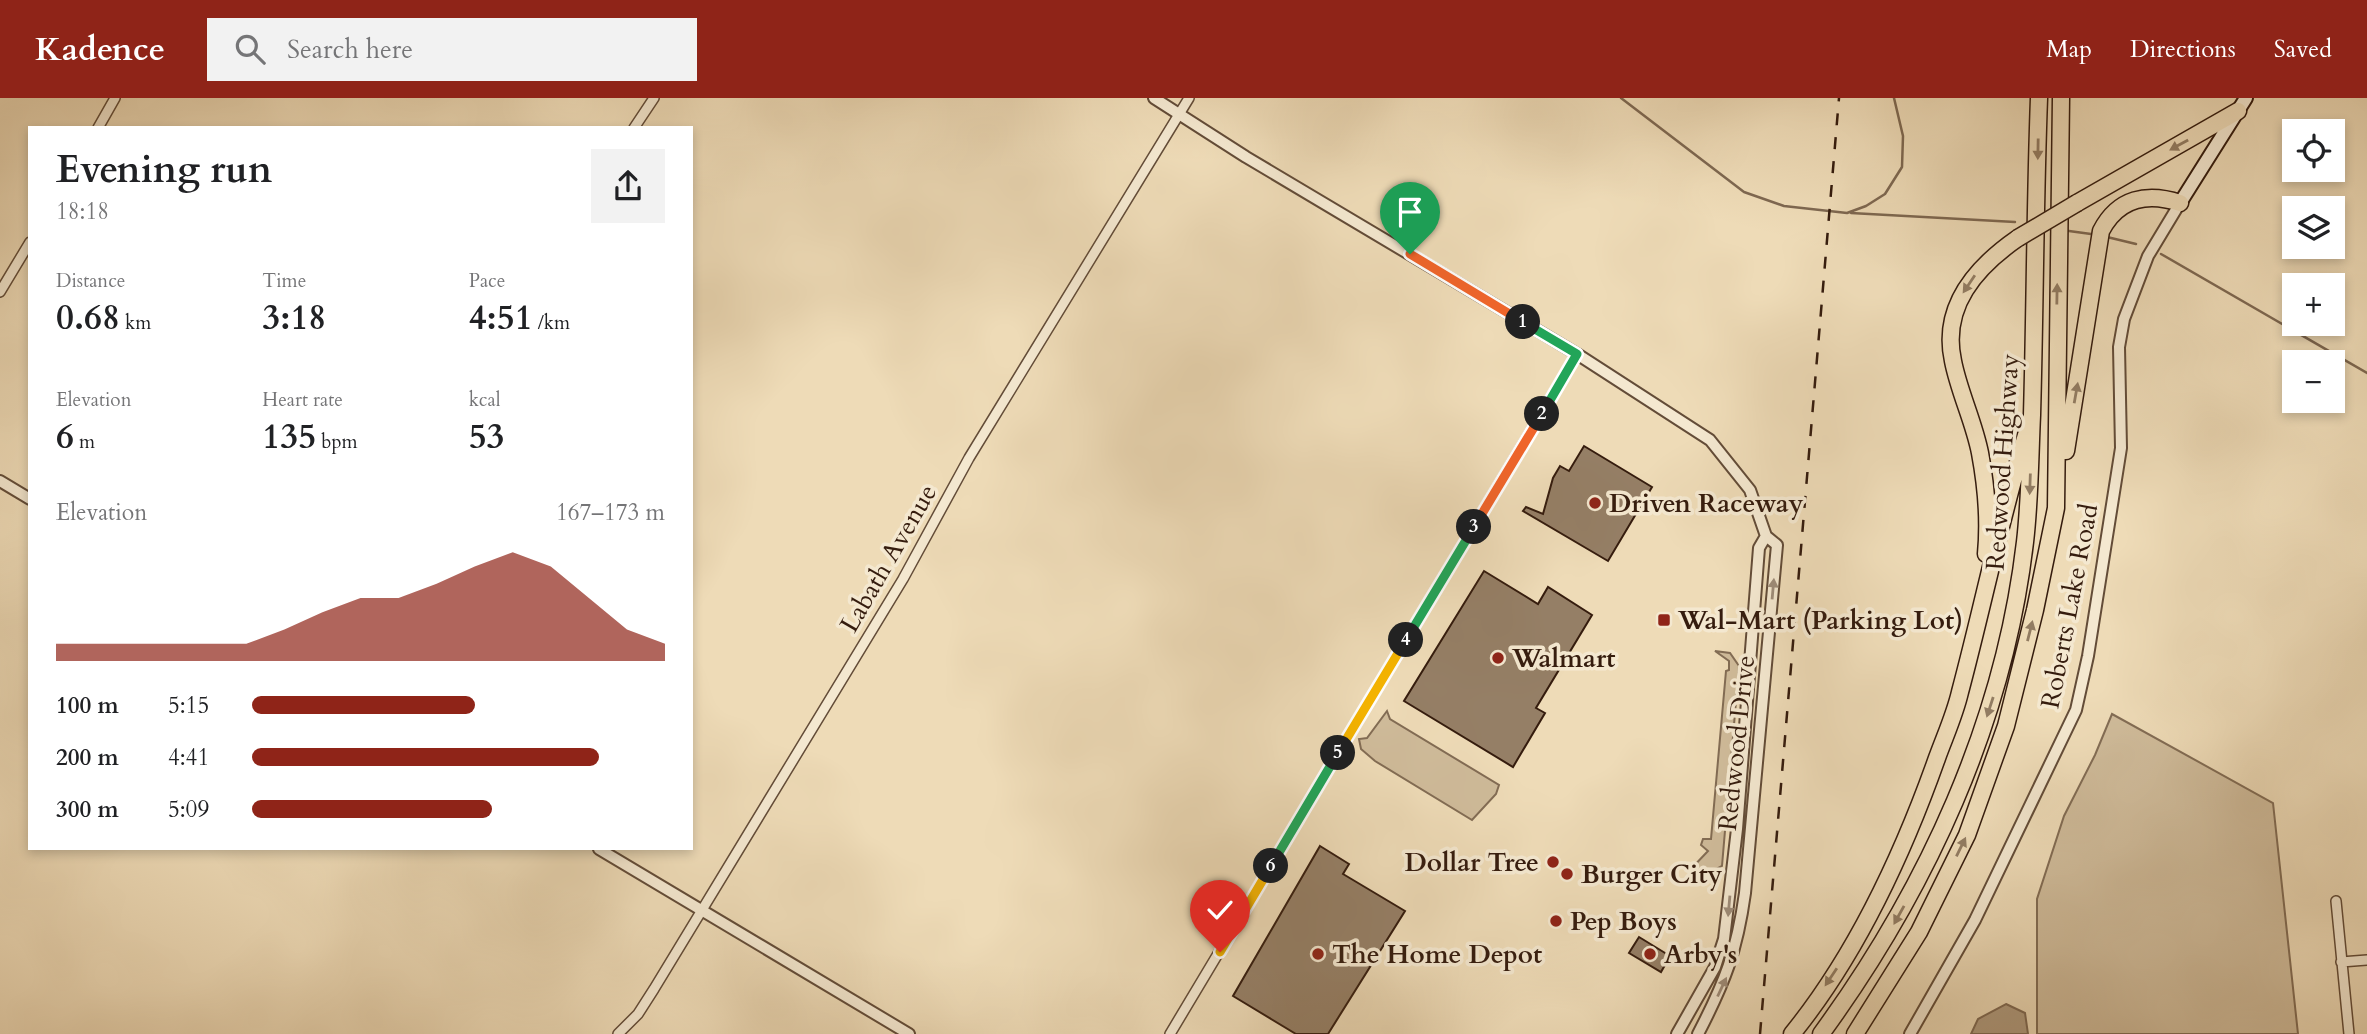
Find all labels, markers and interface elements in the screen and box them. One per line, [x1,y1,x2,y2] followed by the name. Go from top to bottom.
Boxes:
[207,18,697,81] search box
[35,27,165,72] text: Kadence
[231,30,269,68] icon: search
[287,32,413,67] text: Search here
[2046,33,2092,66] text: Map
[2130,33,2236,66] text: Directions
[2274,33,2332,66] text: Saved
[2282,119,2345,413] map controls
[2282,119,2345,182] button: locate
[2032,138,2043,160] one-way arrow
[2170,139,2189,151] one-way arrow
[56,144,272,196] text: Evening run
[591,149,665,223] button: share
[1380,182,1440,254] pin
[1391,193,1429,231] icon: arrive
[56,196,109,227] text: 18:18
[2282,196,2345,259] button: layers
[56,268,125,294] text: Distance
[262,268,306,294] text: Time
[469,268,505,294] text: Pace
[2282,273,2345,336] button: +
[1962,275,1976,293] one-way arrow
[2052,283,2063,305] one-way arrow
[56,294,120,342] text: 0.68
[262,294,326,342] text: 3:18
[469,294,533,342] text: 4:51
[1506,304,1540,340] pin: 1
[1518,308,1527,334] text: 1
[120,310,151,336] text: km
[533,310,570,336] text: /km
[2282,350,2345,413] button: −
[1977,352,2028,572] street label: Redwood Highway
[2071,382,2082,404] one-way arrow
[56,387,131,413] text: Elevation
[262,387,343,413] text: Heart rate
[469,387,501,413] text: kcal
[1524,396,1560,432] pin: 2
[1537,400,1546,426] text: 2
[56,413,74,461] text: 6
[262,413,316,461] text: 135
[469,413,505,461] text: 53
[74,429,95,455] text: m
[316,429,358,455] text: bpm
[2024,473,2035,495] one-way arrow
[832,478,945,639] street label: Labath Avenue
[1609,486,1804,521] place label: Driven Raceway
[1587,495,1603,511] marker: Driven Raceway
[56,497,147,528] text: Elevation
[556,497,665,528] text: 167–173 m
[2032,501,2107,712] street label: Roberts Lake Road
[1456,510,1492,544] pin: 3
[1469,513,1478,539] text: 3
[1768,578,1779,600] one-way arrow
[1677,603,1963,638] place label: Wal-Mart (Parking Lot)
[1656,612,1672,628] marker: Wal-Mart (Parking Lot)
[2025,620,2036,642] one-way arrow
[1388,622,1424,658] pin: 4
[1401,626,1410,652] text: 4
[1511,641,1616,676] place label: Walmart
[1490,650,1506,666] marker: Walmart
[1710,654,1763,833] street label: Redwood Drive
[56,690,119,721] text: 100 m
[168,690,209,721] text: 5:15
[1984,697,1995,718] one-way arrow
[1320,736,1356,770] pin: 5
[1333,739,1342,765] text: 5
[56,742,119,773] text: 200 m
[168,742,209,773] text: 4:41
[56,794,119,825] text: 300 m
[168,794,209,825] text: 5:09
[1955,837,1966,857] one-way arrow
[1405,845,1539,880] place label: Dollar Tree
[1254,848,1288,884] pin: 6
[1266,852,1275,878] text: 6
[1545,854,1561,870] marker: Dollar Tree
[1581,857,1723,892] place label: Burger City
[1559,866,1575,882] marker: Burger City
[1190,880,1250,952] pin
[1201,891,1239,929] icon: check
[1723,895,1734,917] one-way arrow
[1570,904,1677,939] place label: Pep Boys
[1893,906,1905,925] one-way arrow
[1548,913,1564,929] marker: Pep Boys
[1332,937,1542,972] place label: The Home Depot
[1664,937,1737,972] place label: Arby's
[1310,946,1326,962] marker: The Home Depot
[1642,946,1658,962] marker: Arby's
[1824,968,1838,986] one-way arrow
[1716,977,1728,997] one-way arrow

